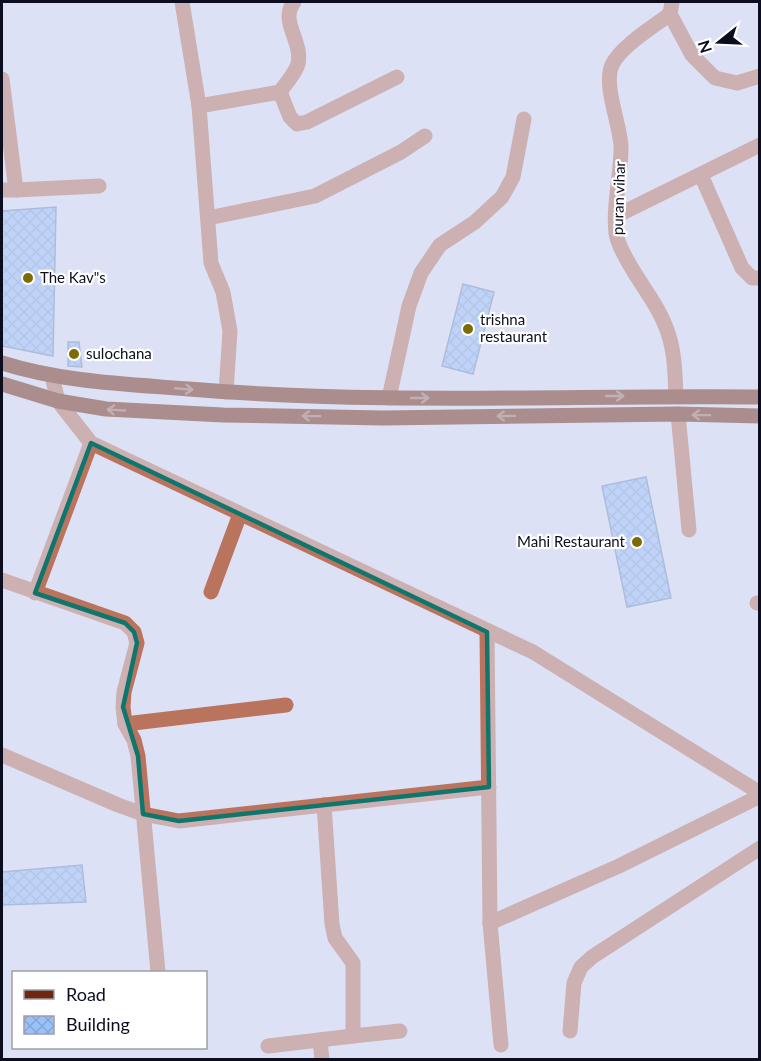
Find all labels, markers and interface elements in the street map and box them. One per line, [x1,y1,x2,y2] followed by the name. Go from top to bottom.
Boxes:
[689,12,749,72] north arrow
[693,38,715,56] text: N
[608,160,628,235] street label: puran vihar
[40,268,106,286] place label: The Kav"s
[21,271,35,285] marker: The Kav"s
[480,310,548,345] place label: trishna restaurant
[461,322,475,336] marker: trishna restaurant
[86,344,152,362] place label: sulochana
[67,347,81,361] marker: sulochana
[173,384,193,395] one-way arrow
[605,391,625,402] one-way arrow
[410,392,430,404] one-way arrow
[107,404,127,415] one-way arrow
[692,409,712,421] one-way arrow
[302,411,322,422] one-way arrow
[497,411,517,422] one-way arrow
[517,532,626,550] place label: Mahi Restaurant
[630,535,644,549] marker: Mahi Restaurant
[12,971,207,1049] legend
[66,983,106,1005] text: Road
[66,1013,130,1035] text: Building

